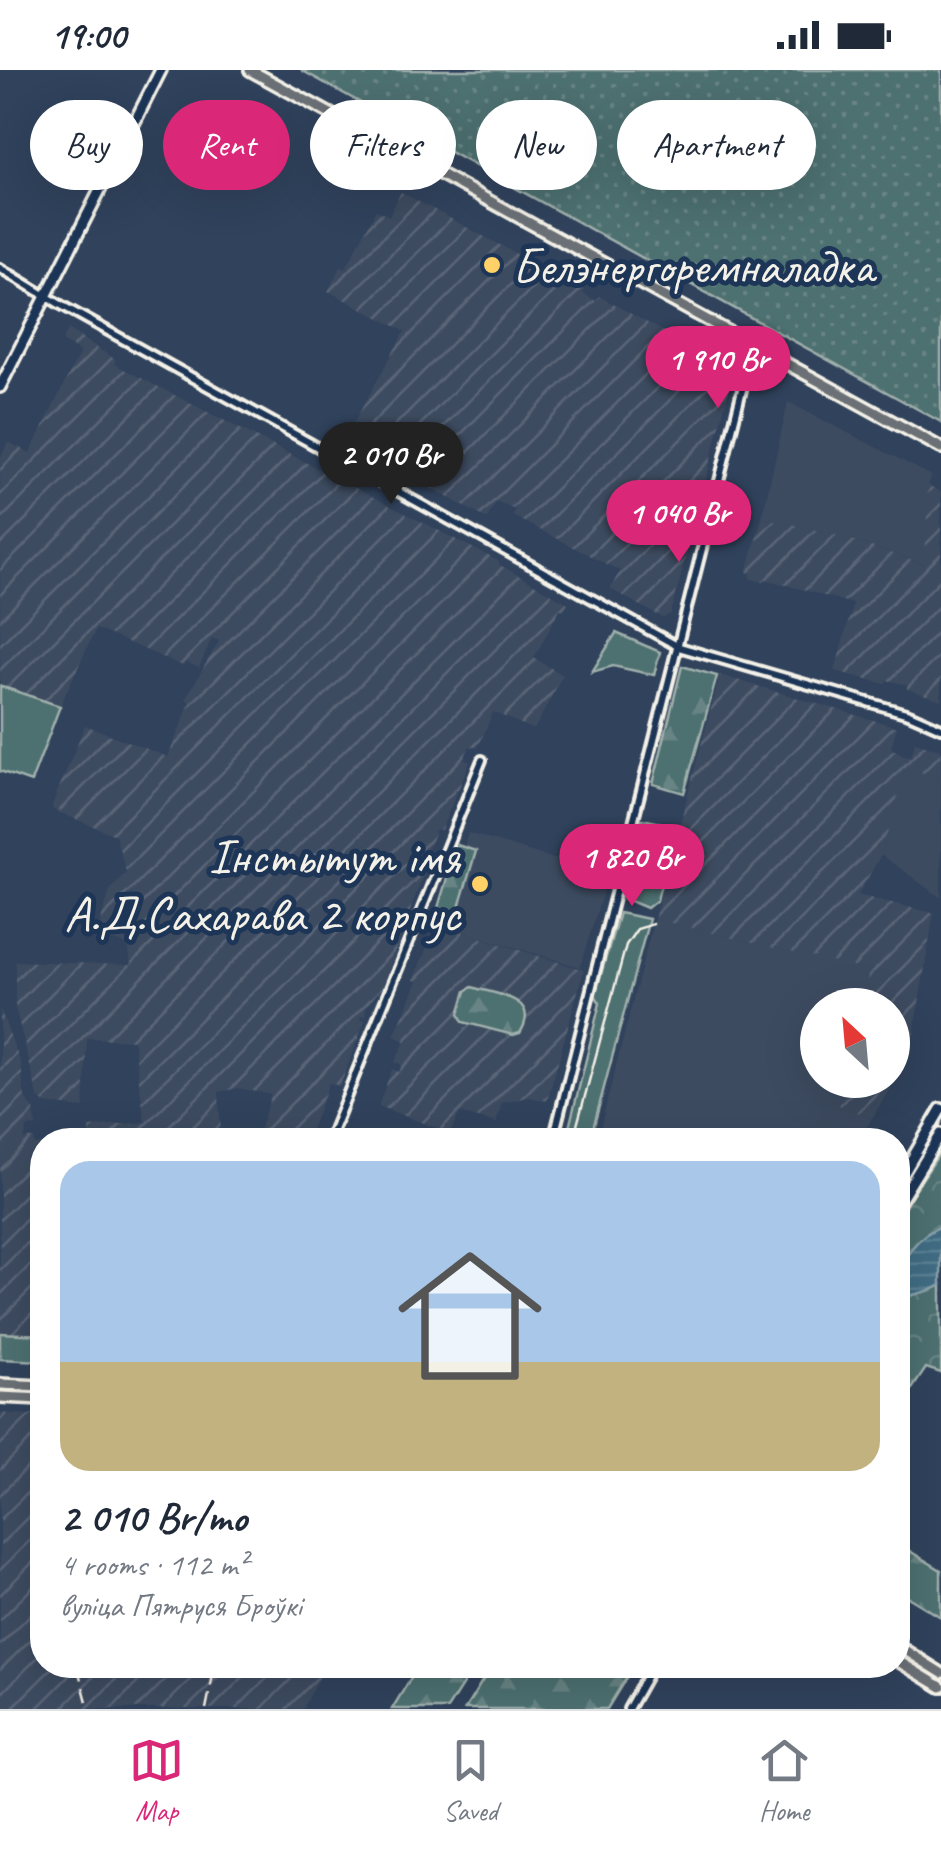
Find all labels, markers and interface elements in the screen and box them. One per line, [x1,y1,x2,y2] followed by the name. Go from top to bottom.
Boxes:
[50,12,125,59] text: 19:00
[30,100,143,190] chip: Buy
[163,100,290,190] chip: Rent
[310,100,456,190] chip: Filters
[476,100,597,190] chip: New
[617,100,816,190] chip: Apartment
[512,235,878,298] place label: Белэнергоремналадка
[481,254,503,276] marker: Белэнергоремналадка
[615,326,821,411] pin: 1 910 Br
[668,338,768,379] text: 1 910 Br
[288,422,494,507] pin: 2 010 Br
[340,434,442,475] text: 2 010 Br
[576,480,782,565] pin: 1 040 Br
[628,492,730,533] text: 1 040 Br
[529,824,735,909] pin: 1 820 Br
[64,825,462,946] place label: Інстытут імя А.Д.Сахарава 2 корпус
[581,836,683,877] text: 1 820 Br
[469,873,491,895] marker: Інстытут імя А.Д.Сахарава 2 корпус
[800,988,910,1098] north arrow
[800,988,910,1098] map controls
[380,1226,560,1406] icon: home
[60,1491,247,1544] text: 2 010 Br/mo
[60,1544,247,1585] text: 4 rooms · 112 m²
[60,1585,302,1626] text: вуліца Пятруся Броўкі
[129,1733,184,1828] tab: Map
[443,1733,498,1828] tab: Saved
[757,1733,812,1828] tab: Home

